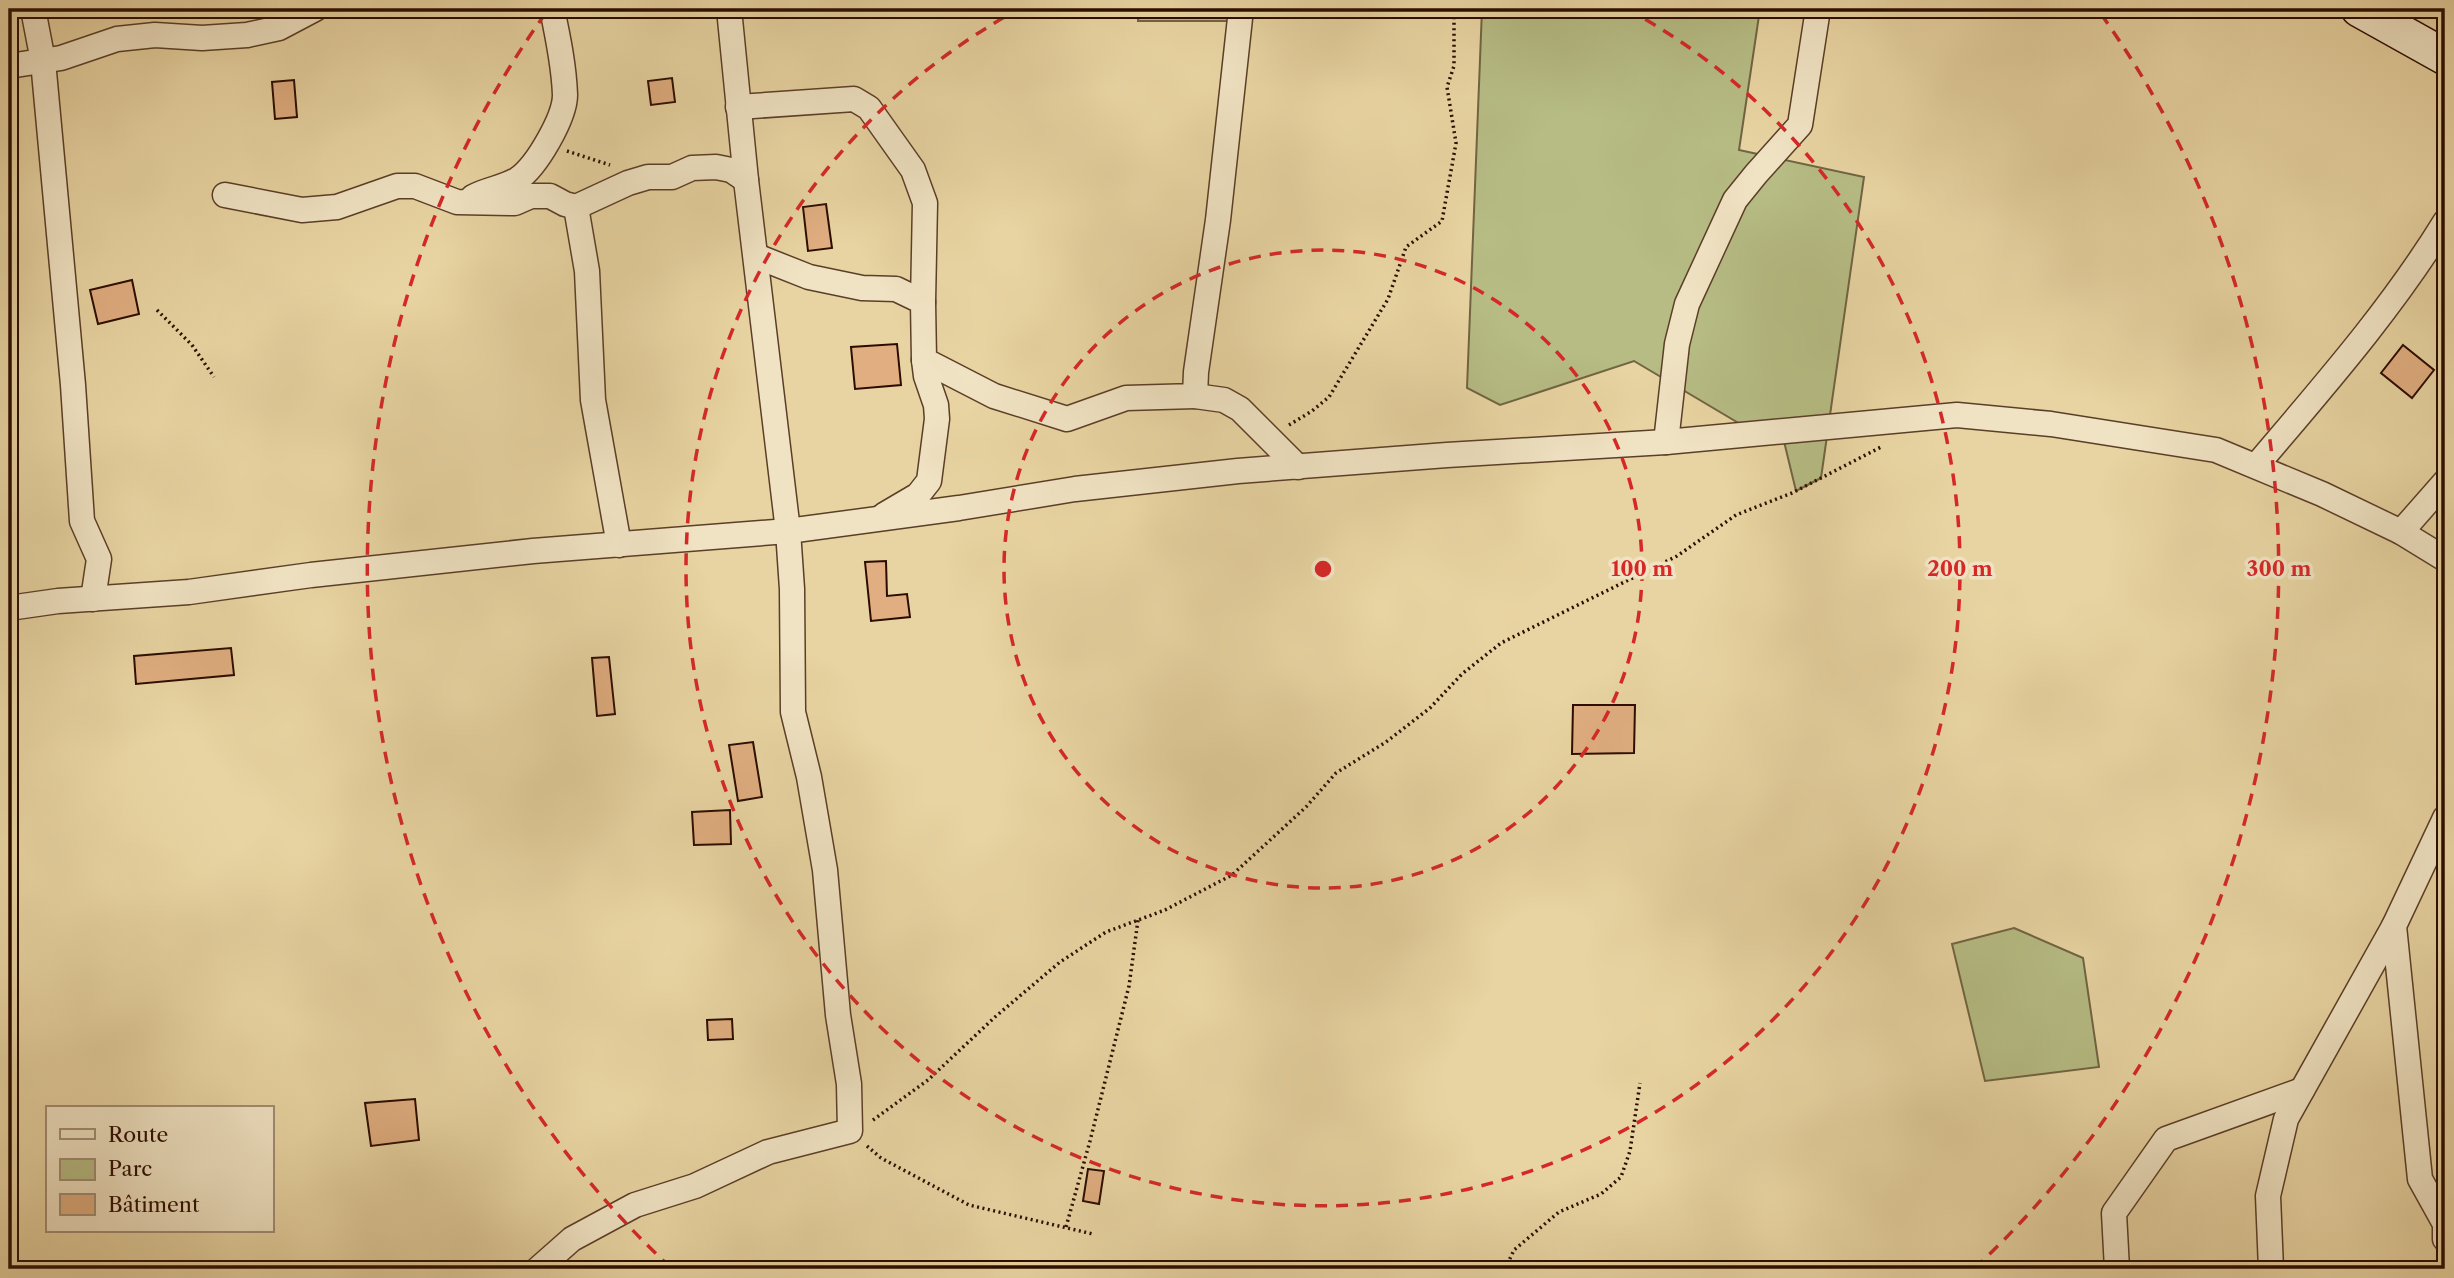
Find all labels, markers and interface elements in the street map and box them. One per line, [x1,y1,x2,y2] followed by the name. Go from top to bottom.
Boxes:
[1611,556,1673,581] text: 100 m
[1927,556,1993,581] text: 200 m
[2247,556,2311,581] text: 300 m
[1311,557,1335,581] centre of rings
[46,1106,273,1232] legend
[108,1122,168,1147] text: Route
[108,1156,152,1181] text: Parc
[108,1192,200,1217] text: Bâtiment

